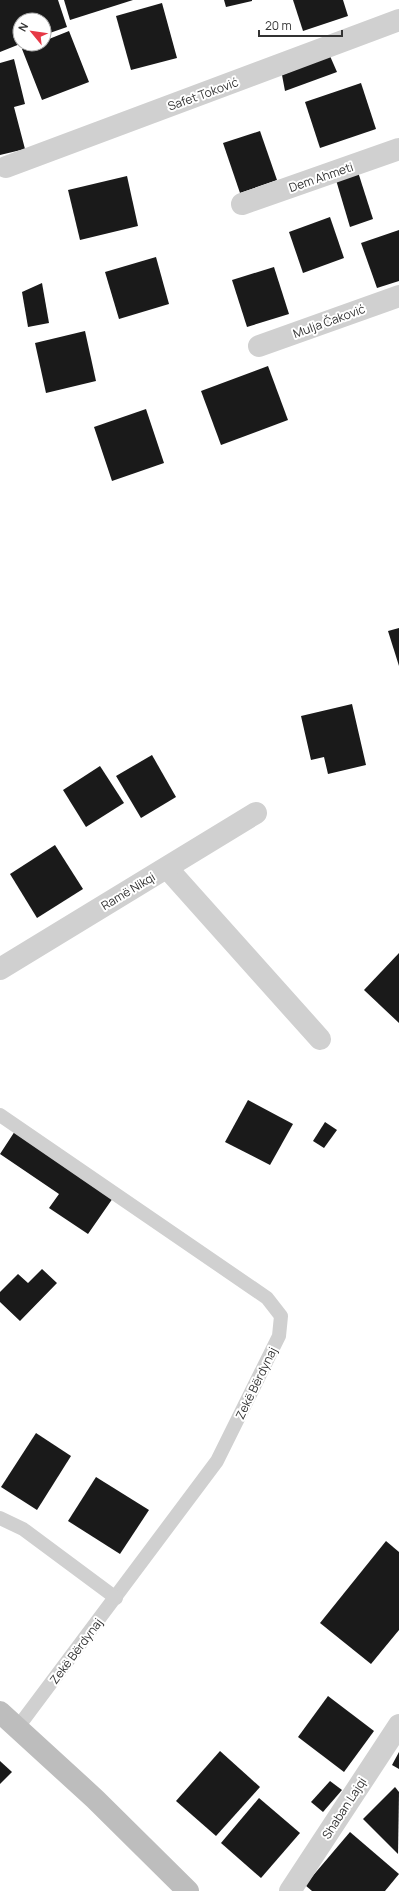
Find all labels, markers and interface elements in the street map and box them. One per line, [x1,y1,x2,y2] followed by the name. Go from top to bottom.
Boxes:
[12,12,52,52] north arrow
[259,12,342,38] scale bar
[265,17,292,34] text: 20 m
[14,20,31,34] text: N
[165,73,241,115] street label: Safet Toković
[287,158,355,196] street label: Dem Ahmeti
[291,300,368,342] street label: Mulja Čaković
[98,868,158,914] street label: Ramë Nikqi
[231,1344,281,1422] street label: Zekë Bërdynaj
[46,1615,106,1687] street label: Zekë Bërdynaj
[318,1774,370,1842] street label: Shaban Lajqi

